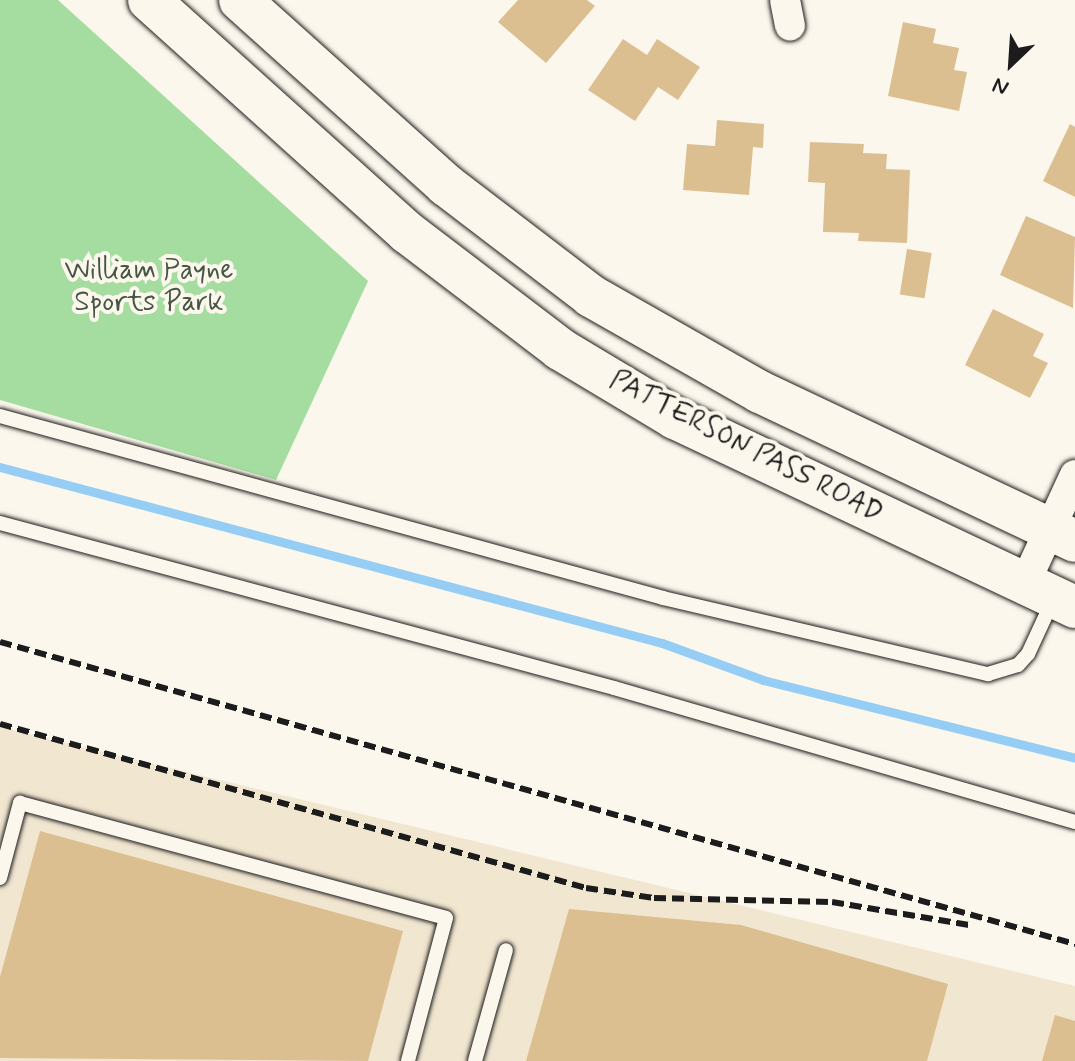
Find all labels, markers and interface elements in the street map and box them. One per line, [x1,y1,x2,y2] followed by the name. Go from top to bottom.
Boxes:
[971,24,1051,104] north arrow
[988,70,1013,102] text: N
[60,254,238,320] park label: William Payne Sports Park
[604,363,888,531] street label: PATTERSON PASS ROAD

